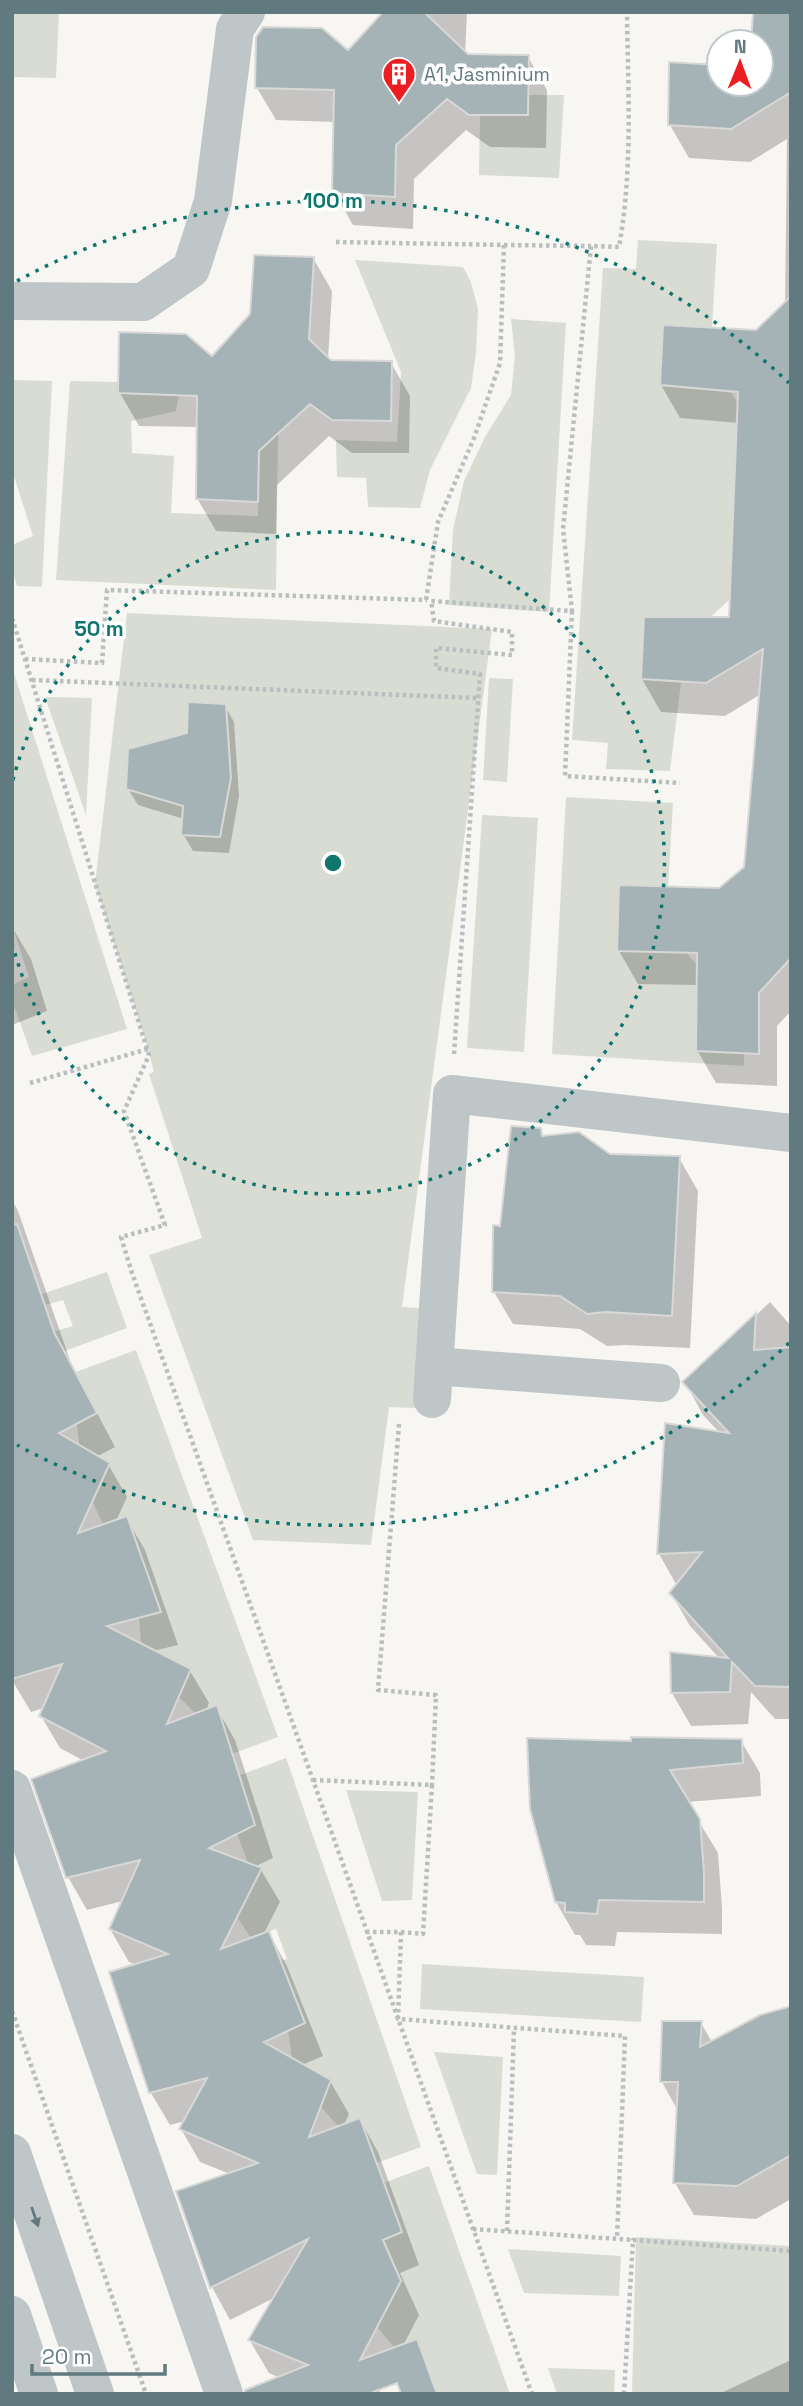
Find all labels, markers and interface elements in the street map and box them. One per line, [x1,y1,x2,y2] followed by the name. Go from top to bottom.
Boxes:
[705,28,775,98] north arrow
[734,34,747,59] text: N
[380,55,418,104] building icon: A1, Jasminium
[424,62,550,87] place label: A1, Jasminium
[303,187,363,214] text: 100 m
[74,615,124,642] text: 50 m
[321,851,345,875] centre of rings
[30,2207,41,2228] one-way arrow
[32,2332,164,2376] scale bar
[42,2343,92,2370] text: 20 m

